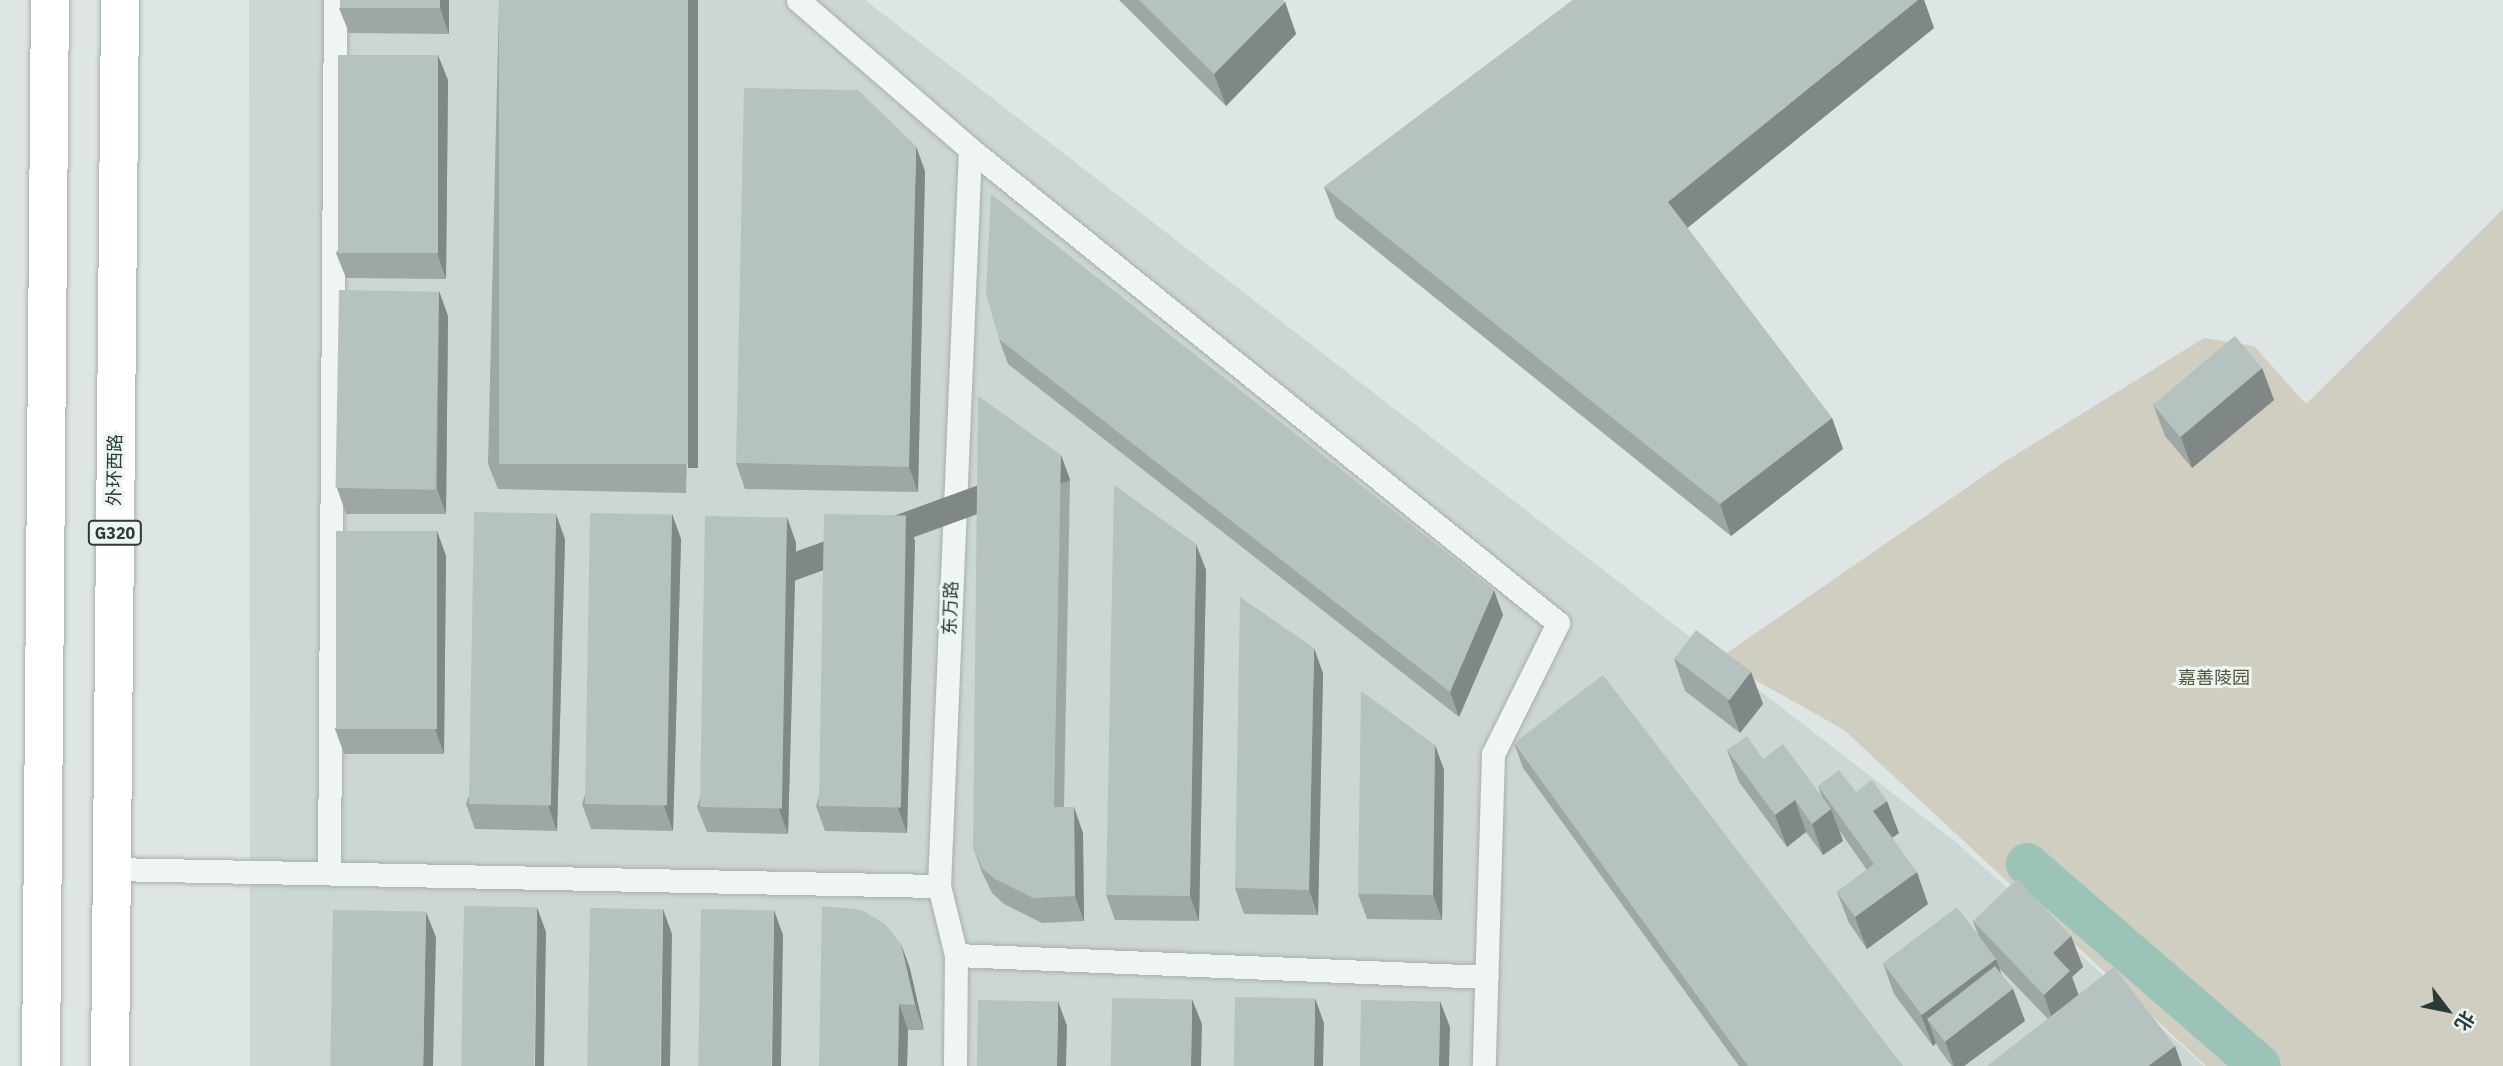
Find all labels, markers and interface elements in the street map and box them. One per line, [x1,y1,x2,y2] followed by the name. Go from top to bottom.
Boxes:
[104,434,126,506] street label: 外环西路
[87,520,143,546] road number: G320
[939,581,963,635] street label: 东万路
[2178,667,2250,689] park label: 嘉善陵园
[2412,975,2482,1045] north arrow
[2450,1007,2480,1036] text: 北

